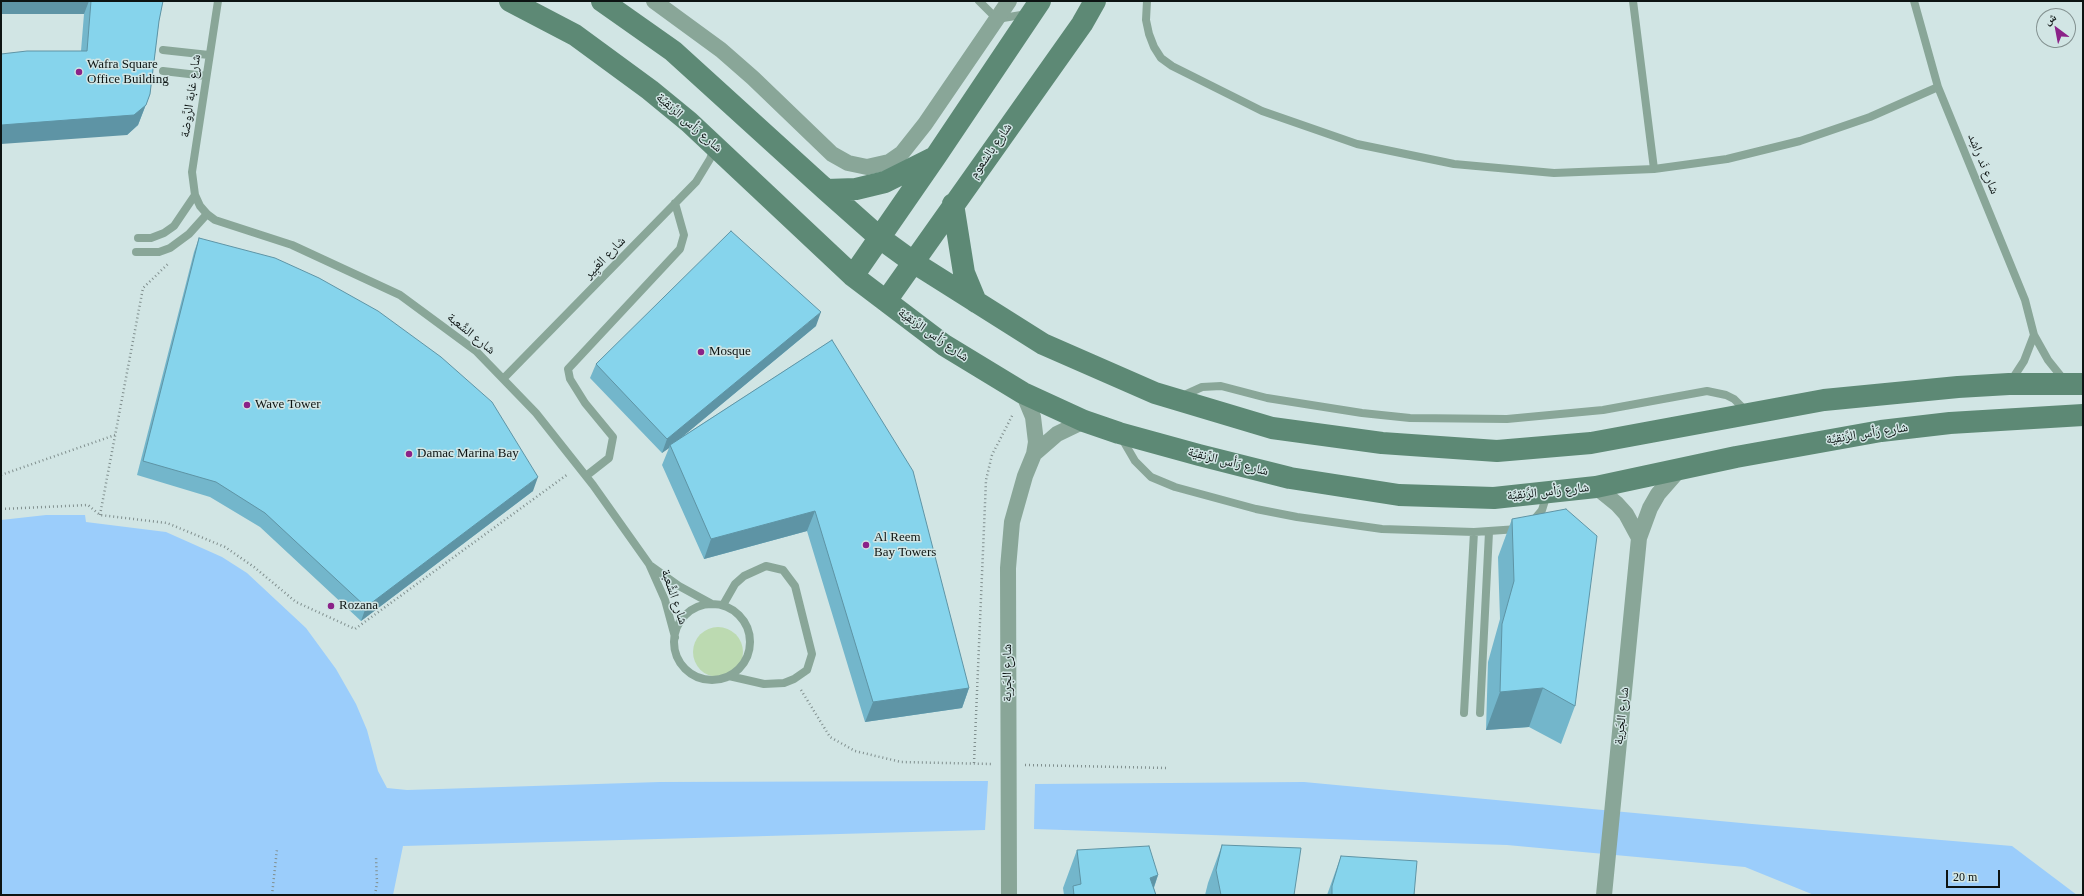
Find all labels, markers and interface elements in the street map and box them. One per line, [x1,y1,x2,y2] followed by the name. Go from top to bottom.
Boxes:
[2036,8,2076,48] north arrow
[2042,10,2058,27] text: ش
[177,53,205,139] street label: شارع غابة الرَّوضة
[87,57,169,88] place label: Wafra Square Office Building
[74,67,84,77] marker: Wafra Square Office Building
[653,90,725,156] street label: شارع رَأس الرَّنقِيَّة
[966,120,1016,182] street label: شارع بالشعوم
[1964,132,2002,196] street label: شارع نَد راشِد
[581,234,629,282] street label: شارع العَبِير
[895,305,971,365] street label: شارع رَأس الرَّنقِيَّة
[444,310,498,358] street label: شارع الشِّعبة
[709,344,751,360] place label: Mosque
[696,347,706,357] marker: Mosque
[255,397,321,413] place label: Wave Tower
[242,400,252,410] marker: Wave Tower
[1825,420,1909,448] street label: شارع رَأس الرَّنقِيَّة
[1186,444,1270,480] street label: شارع رَأس الرَّنقِيَّة
[417,446,519,462] place label: Damac Marina Bay
[404,449,414,459] marker: Damac Marina Bay
[1506,480,1590,504] street label: شارع رَأس الرَّنقِيَّة
[874,530,936,561] place label: Al Reem Bay Towers
[861,540,871,550] marker: Al Reem Bay Towers
[657,567,691,627] street label: شارع الشِّعبة
[339,598,378,614] place label: Rozana
[326,601,336,611] marker: Rozana
[1000,644,1016,702] street label: شارع الجَرية
[1611,686,1633,746] street label: شارع الجَرية
[1948,862,2002,888] scale bar
[1953,870,1977,884] text: 20 m

